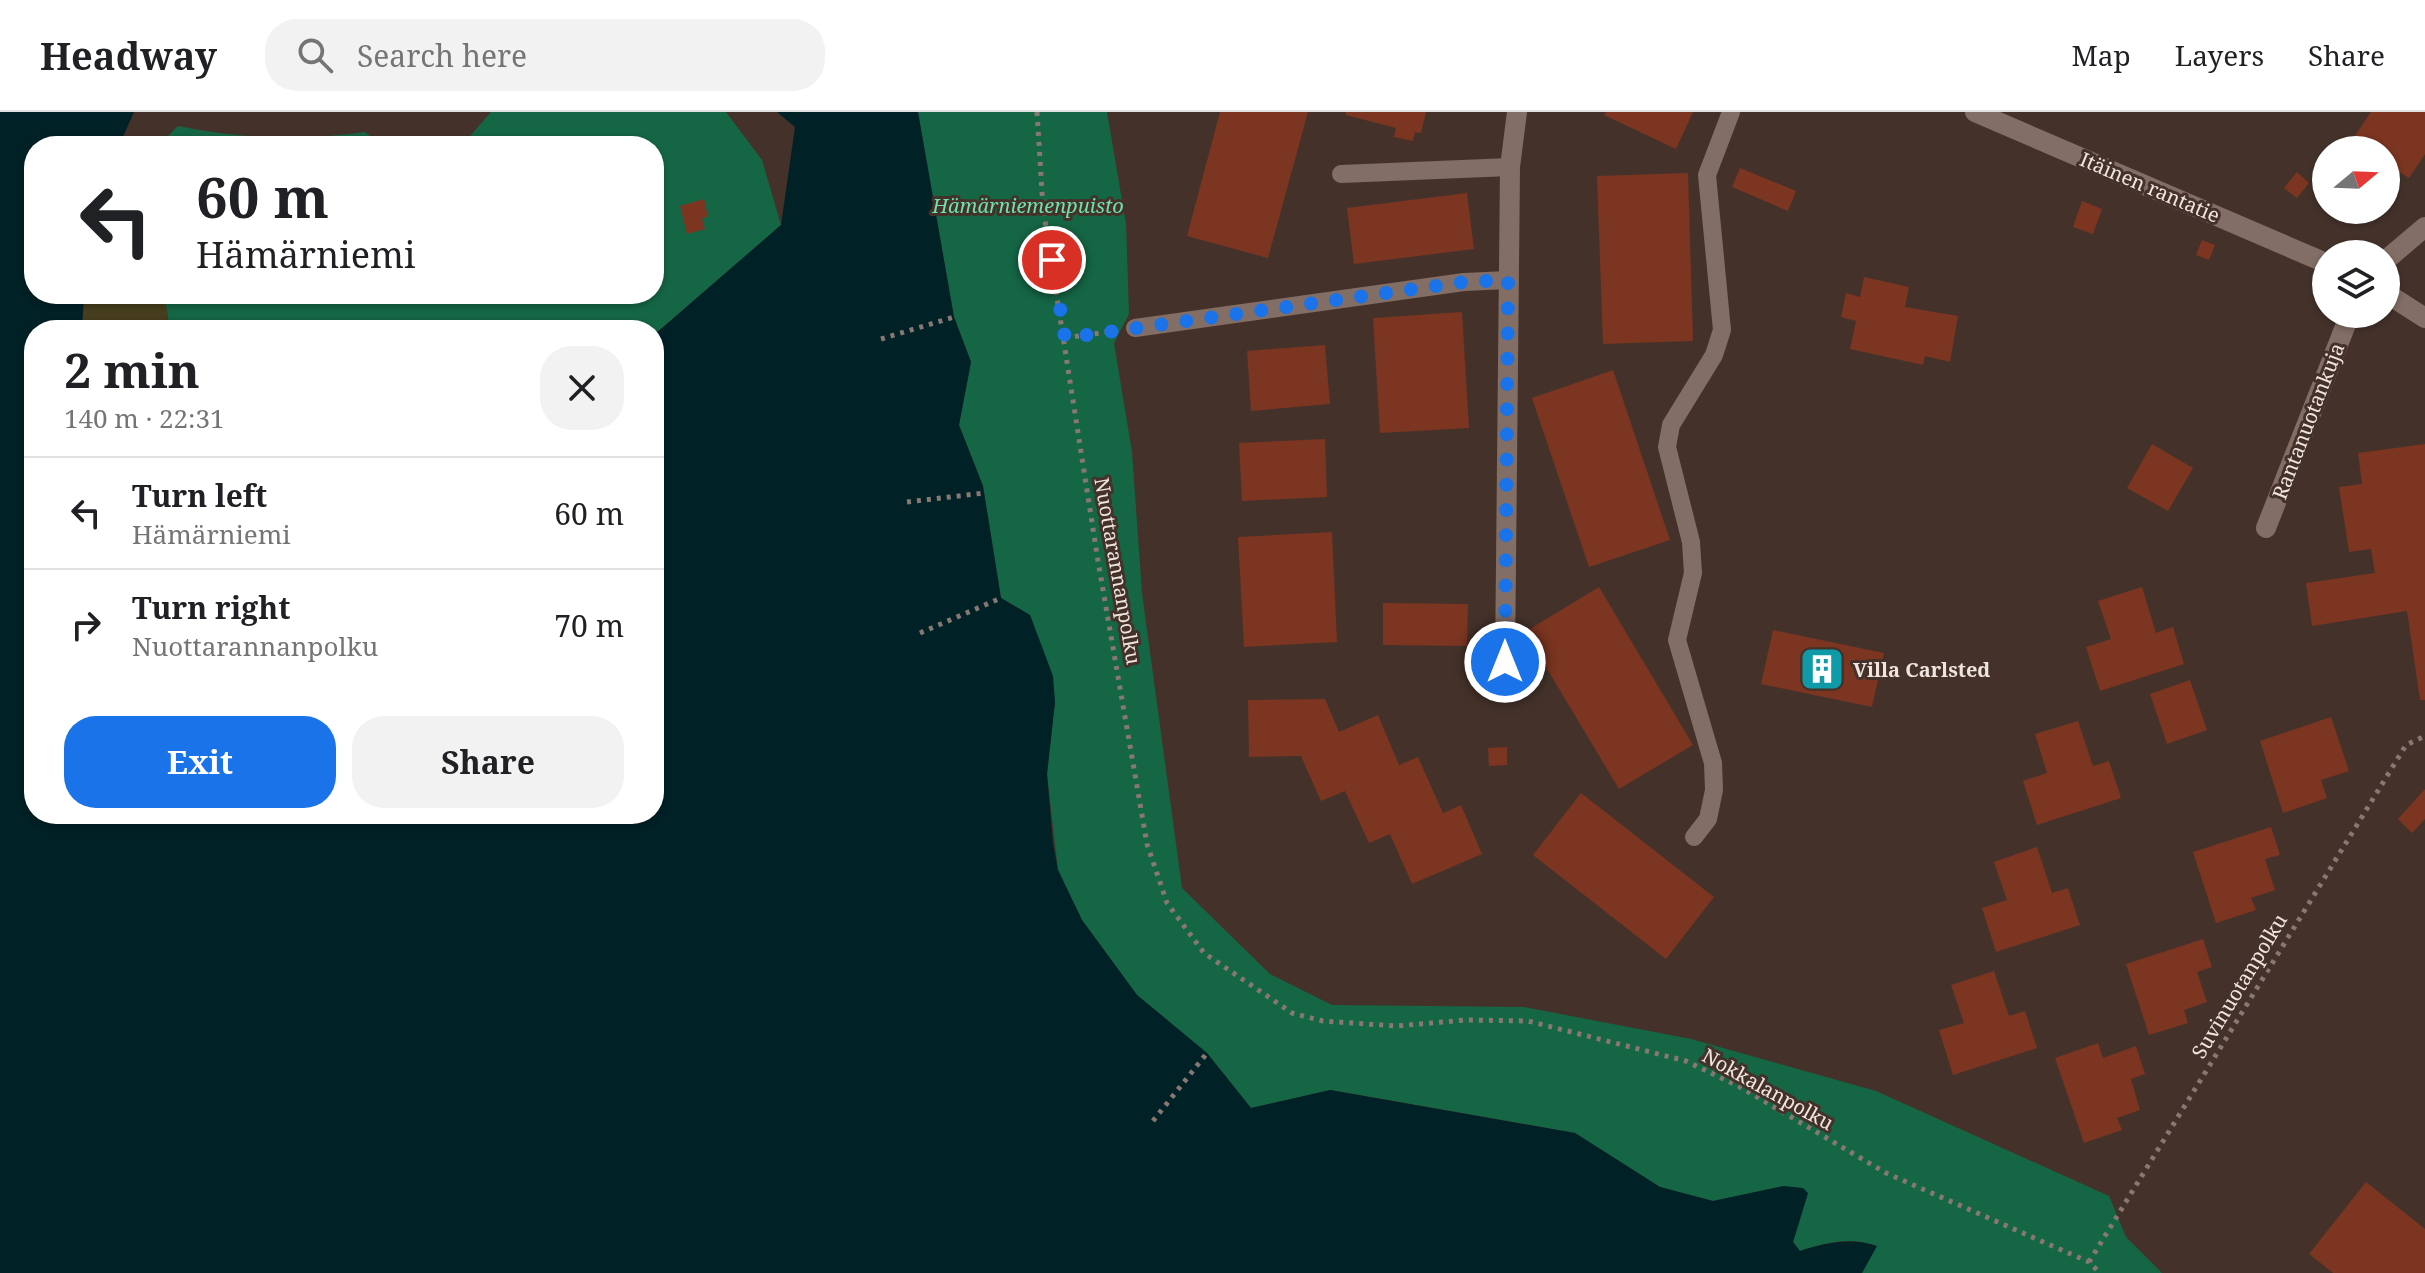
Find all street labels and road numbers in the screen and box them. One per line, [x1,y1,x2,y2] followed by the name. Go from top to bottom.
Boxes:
[2076,145,2224,229] street label: Itäinen rantatie
[2266,339,2350,503] street label: Rantanuotankuja
[1088,475,1148,667] street label: Nuottarannanpolku
[2185,908,2293,1063] street label: Suvinuotanpolku
[1697,1042,1839,1136] street label: Nokkalanpolku

